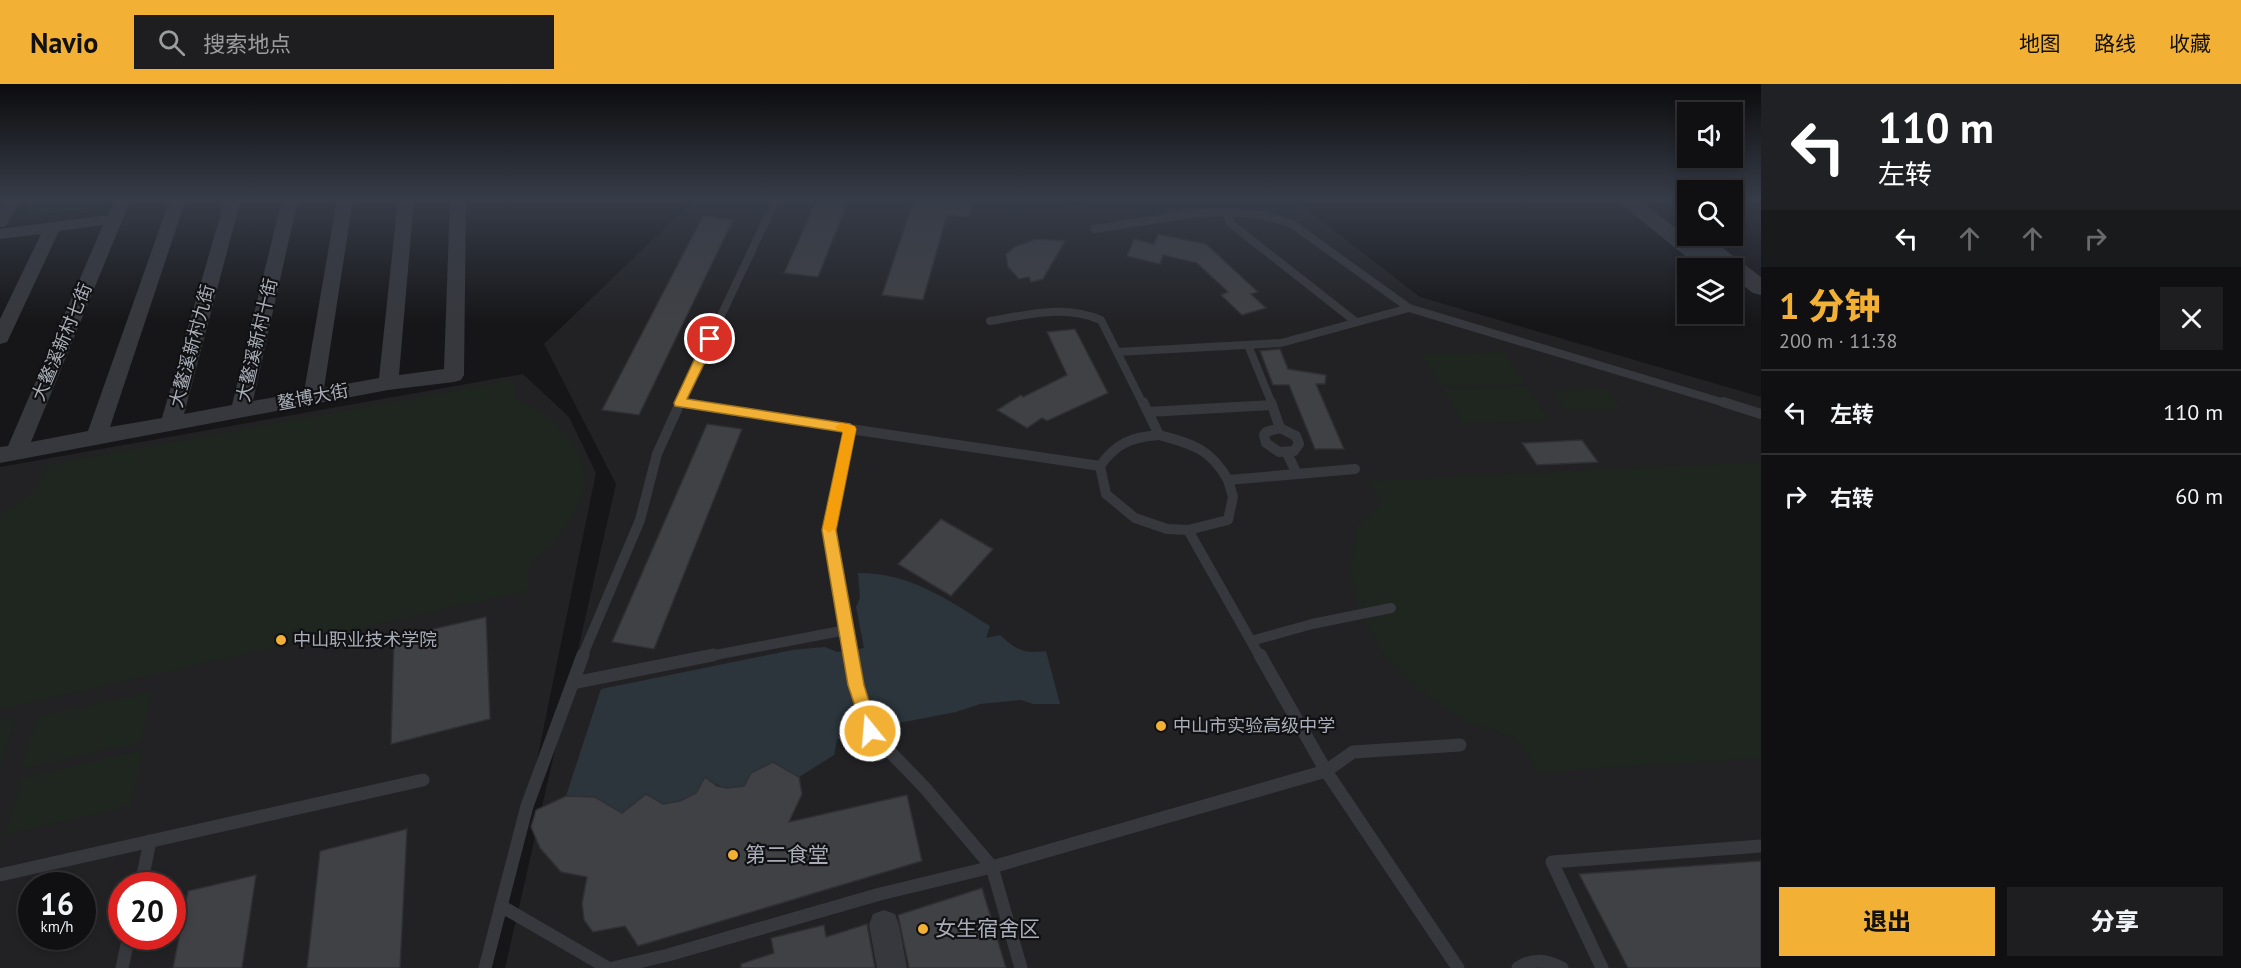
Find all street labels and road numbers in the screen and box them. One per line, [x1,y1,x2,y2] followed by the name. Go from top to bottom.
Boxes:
[231,276,282,404] street label: 大鳌溪新村十街
[26,279,97,404] street label: 大鳌溪新村七街
[164,282,219,410] street label: 大鳌溪新村九街
[275,378,350,415] street label: 鳌博大街

